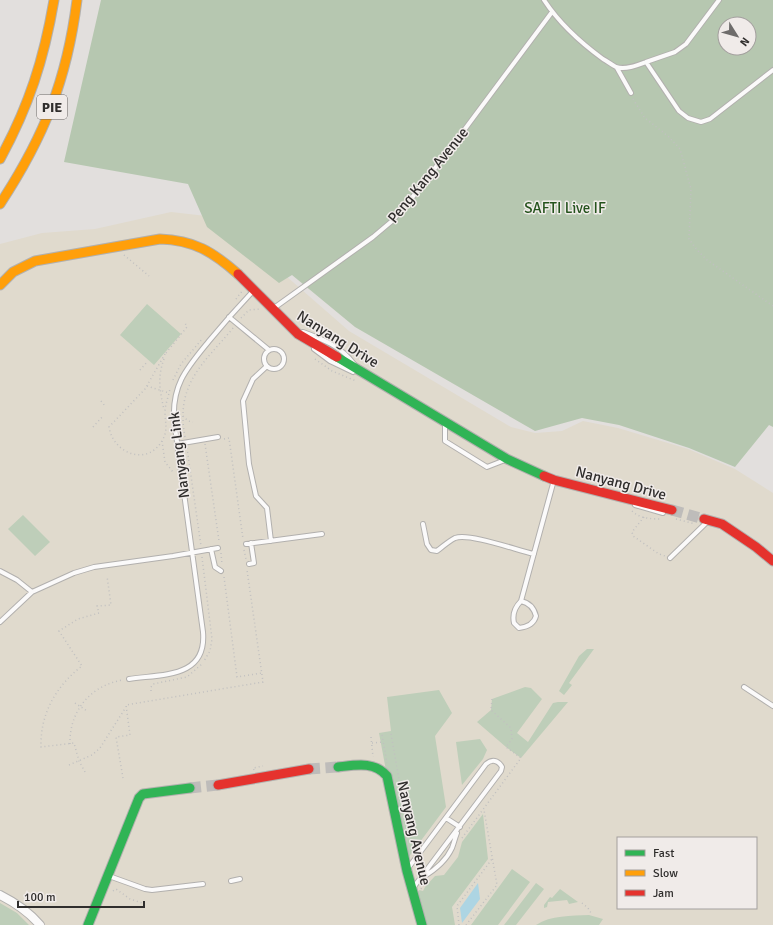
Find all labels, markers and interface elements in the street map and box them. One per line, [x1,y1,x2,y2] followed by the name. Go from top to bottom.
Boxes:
[717,16,757,56] north arrow
[737,35,752,49] text: N
[37,95,67,119] road number: PIE
[384,124,472,226] street label: Peng Kang Avenue
[524,199,606,217] park label: SAFTI Live IF
[294,307,382,371] street label: Nanyang Drive
[165,410,193,499] street label: Nanyang Link
[574,462,668,504] street label: Nanyang Drive
[393,779,435,887] street label: Nanyang Avenue
[617,837,757,909] legend
[653,846,674,861] text: Fast
[653,866,678,881] text: Slow
[18,883,144,909] scale bar
[653,886,674,901] text: Jam
[24,890,56,905] text: 100 m

